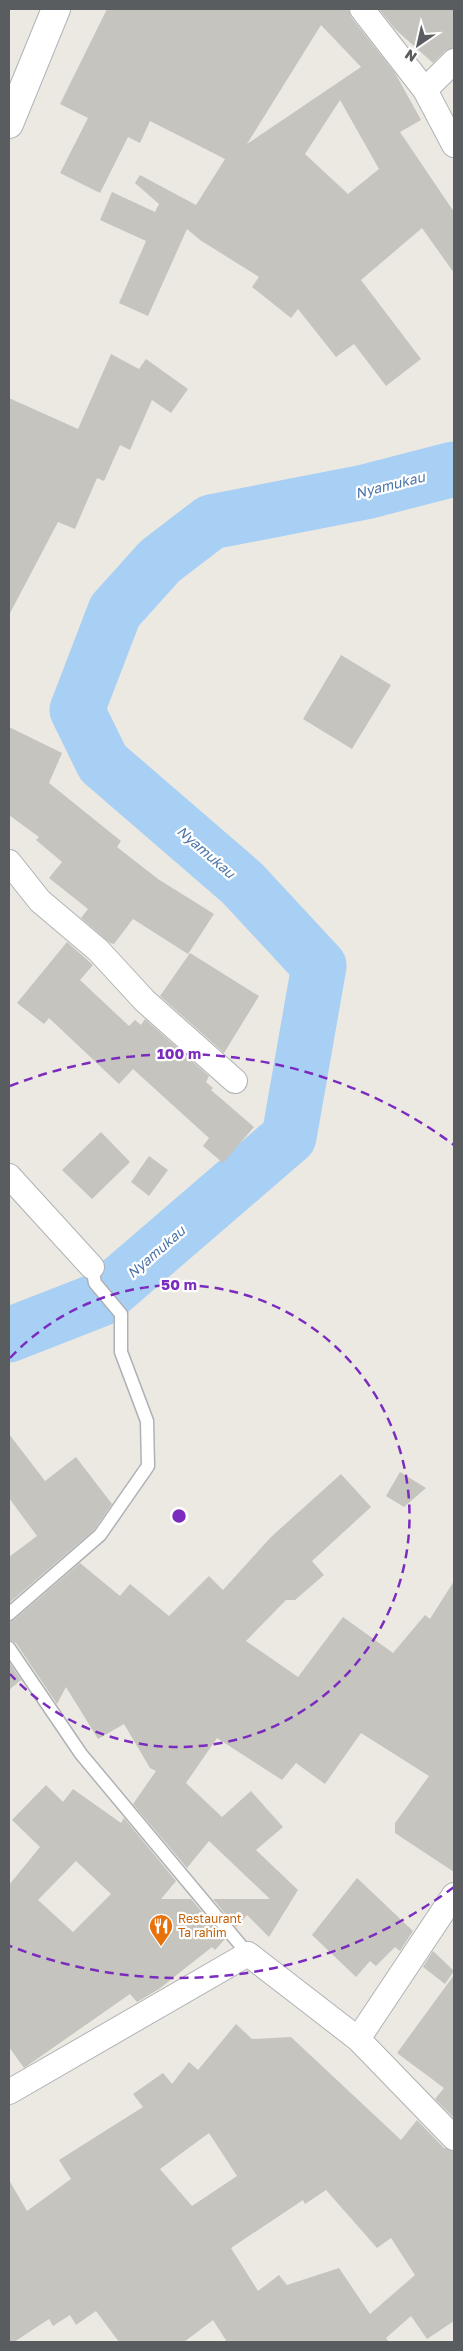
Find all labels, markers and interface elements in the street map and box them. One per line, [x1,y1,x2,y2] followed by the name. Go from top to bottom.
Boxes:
[393,20,443,70] north arrow
[401,46,420,66] text: N
[353,467,428,501] water label: Nyamukau
[174,822,240,882] water label: Nyamukau
[157,1044,201,1062] text: 100 m
[123,1221,189,1281] water label: Nyamukau
[161,1275,197,1293] text: 50 m
[170,1507,188,1525] centre of rings
[178,1911,242,1940] place label: Restaurant Ta rahim
[148,1913,174,1947] restaurant icon: Restaurant Ta rahim

